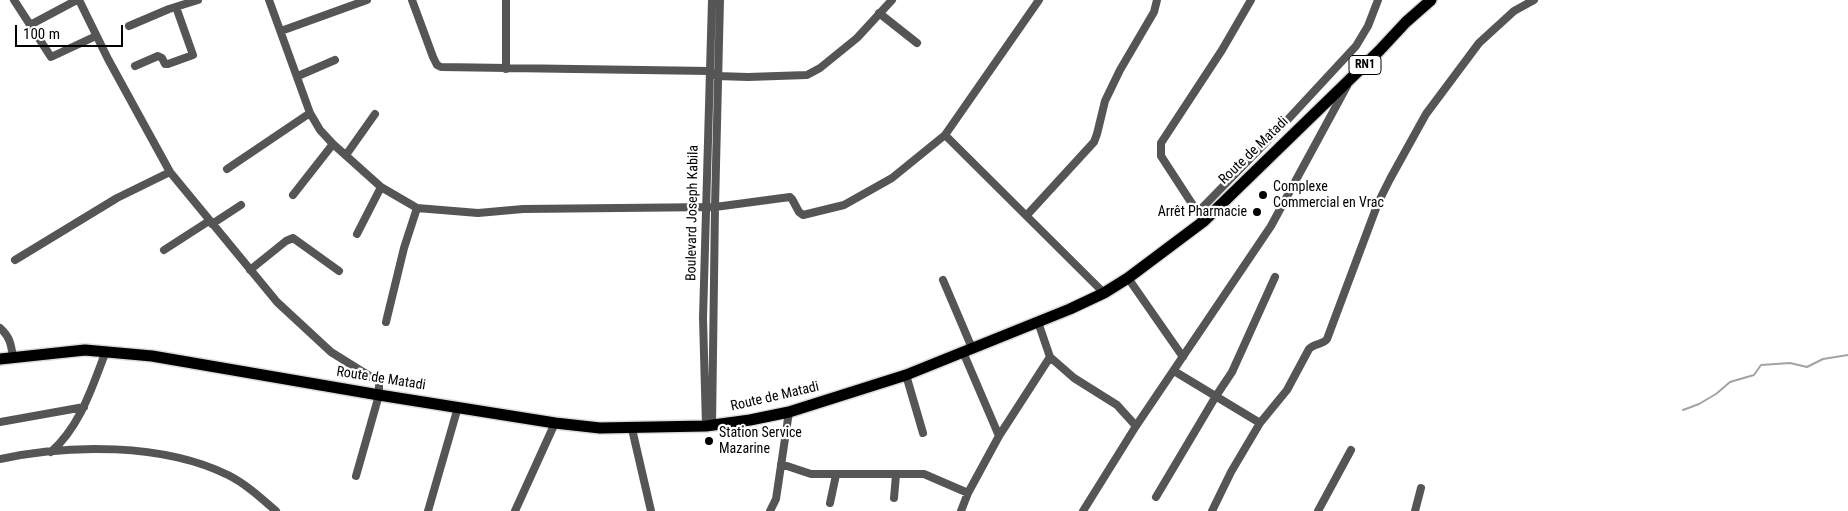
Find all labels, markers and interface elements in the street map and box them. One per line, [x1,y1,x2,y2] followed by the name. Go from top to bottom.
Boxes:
[18,15,125,47] scale bar
[23,25,60,43] text: 100 m
[1349,56,1381,74] road number: RN1
[1216,114,1292,188] street label: Route de Matadi
[683,145,703,281] street label: Boulevard Joseph Kabila
[1273,179,1384,212] place label: Complexe Commercial en Vrac
[1257,189,1269,201] marker: Complexe Commercial en Vrac
[1158,204,1247,220] place label: Arrêt Pharmacie
[1251,206,1263,218] marker: Arrêt Pharmacie
[335,364,427,394] street label: Route de Matadi
[729,379,821,415] street label: Route de Matadi
[719,425,802,458] place label: Station Service Mazarine
[703,435,715,447] marker: Station Service Mazarine

